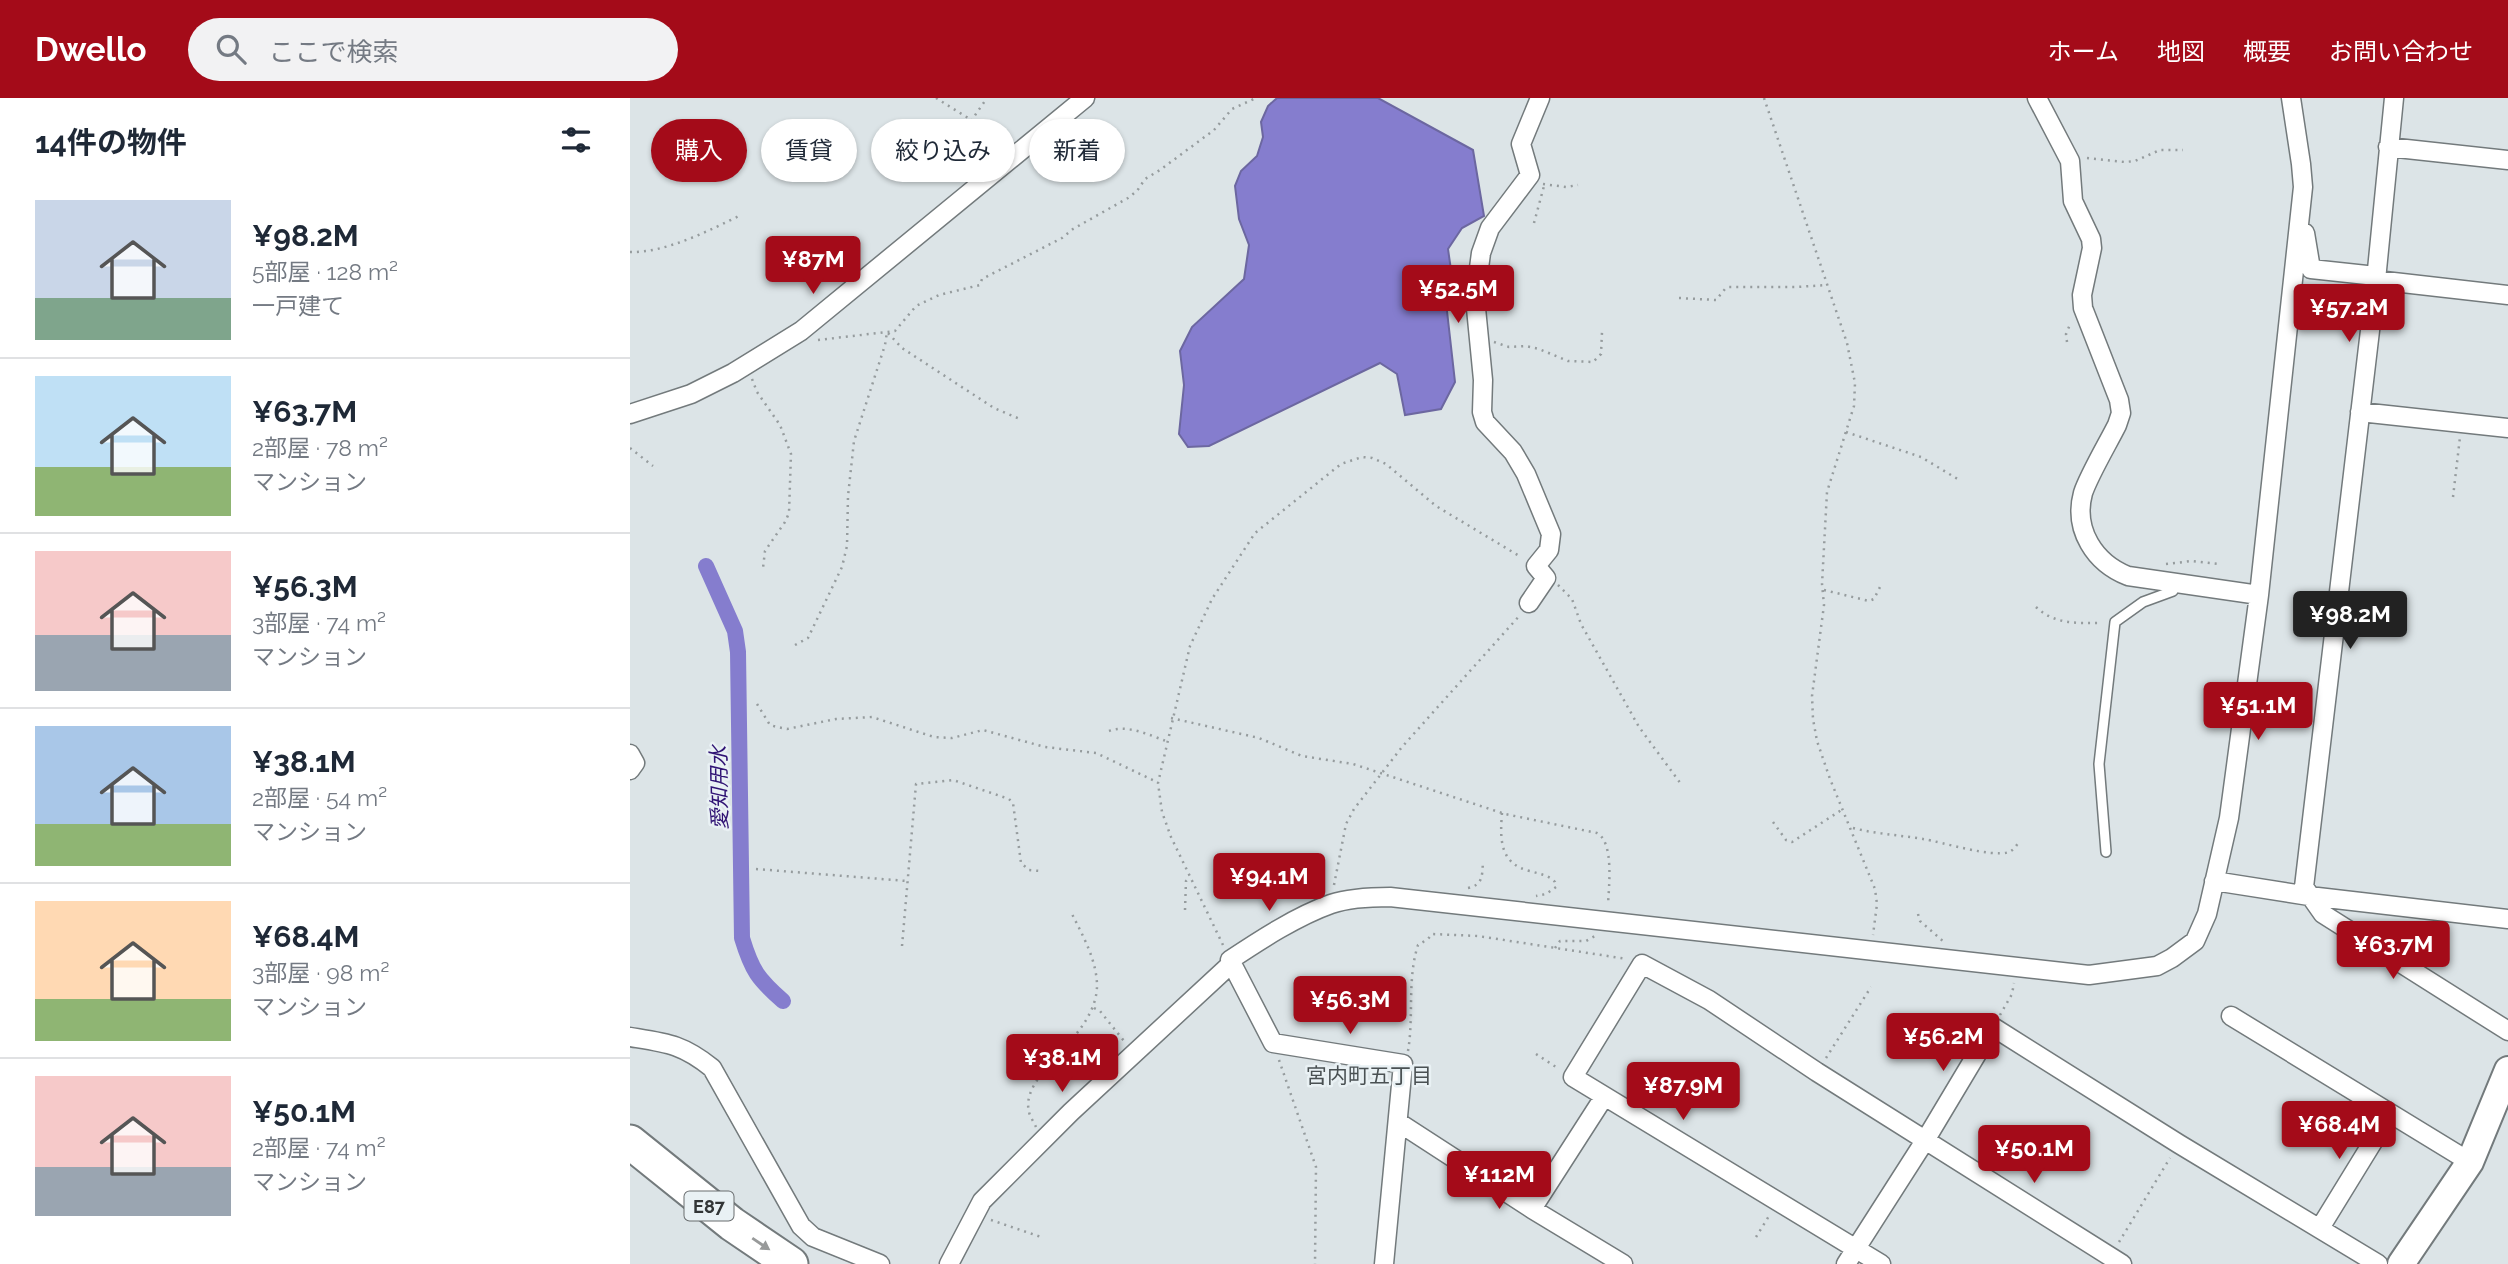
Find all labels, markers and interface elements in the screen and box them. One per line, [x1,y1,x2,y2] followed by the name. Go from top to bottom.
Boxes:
[188,18,678,81] search box
[35,30,146,69] text: Dwello
[212,30,250,68] icon: search
[268,37,398,67] text: ここで検索
[2048,37,2119,66] text: ホーム
[2157,37,2205,66] text: 地図
[2243,37,2291,66] text: 概要
[2329,37,2473,66] text: お問い合わせ
[651,119,747,182] chip: 購入
[761,119,857,182] chip: 賃貸
[871,119,1015,182] chip: 絞り込み
[1029,119,1125,182] chip: 新着
[557,121,595,159] icon: filters
[35,125,187,160] text: 14件の物件
[252,218,359,253] text: ¥98.2M
[91,228,175,312] icon: home
[772,236,854,296] pin: ¥87M
[781,245,845,272] text: ¥87M
[252,258,398,285] text: 5部屋 · 128 m²
[1401,266,1515,325] pin: ¥52.5M
[1418,274,1498,301] text: ¥52.5M
[2292,285,2406,344] pin: ¥57.2M
[252,292,344,319] text: 一戸建て
[2310,293,2388,320] text: ¥57.2M
[252,394,357,429] text: ¥63.7M
[91,404,175,488] icon: home
[252,434,388,461] text: 2部屋 · 78 m²
[252,468,367,495] text: マンション
[252,569,358,604] text: ¥56.3M
[91,579,175,663] icon: home
[2293,592,2407,651] pin: ¥98.2M
[2309,600,2391,627] text: ¥98.2M
[252,609,386,636] text: 3部屋 · 74 m²
[252,643,367,670] text: マンション
[2201,682,2315,742] pin: ¥51.1M
[2220,691,2296,718] text: ¥51.1M
[252,744,356,779] text: ¥38.1M
[706,744,732,830] water label: 愛知用水
[91,754,175,838] icon: home
[252,784,387,811] text: 2部屋 · 54 m²
[252,818,367,845] text: マンション
[1212,854,1326,913] pin: ¥94.1M
[1229,862,1309,889] text: ¥94.1M
[252,919,360,954] text: ¥68.4M
[2336,922,2450,981] pin: ¥63.7M
[91,929,175,1013] icon: home
[2353,930,2433,957] text: ¥63.7M
[252,959,389,986] text: 3部屋 · 98 m²
[1293,976,1407,1036] pin: ¥56.3M
[1310,985,1390,1012] text: ¥56.3M
[252,993,367,1020] text: マンション
[1886,1014,2000,1073] pin: ¥56.2M
[1902,1022,1984,1049] text: ¥56.2M
[1005,1034,1119,1094] pin: ¥38.1M
[1022,1043,1102,1070] text: ¥38.1M
[1626,1062,1740,1122] pin: ¥87.9M
[1306,1063,1432,1088] district label: 宮内町五丁目
[1643,1071,1723,1098] text: ¥87.9M
[252,1094,356,1129] text: ¥50.1M
[2282,1102,2396,1161] pin: ¥68.4M
[91,1104,175,1188] icon: home
[2298,1110,2380,1137] text: ¥68.4M
[1977,1126,2091,1185] pin: ¥50.1M
[252,1134,386,1161] text: 2部屋 · 74 m²
[1994,1134,2074,1161] text: ¥50.1M
[1450,1152,1548,1211] pin: ¥112M
[1463,1160,1535,1187] text: ¥112M
[252,1168,367,1195] text: マンション
[685,1191,734,1220] road number: E87
[752,1237,771,1250] one-way arrow

